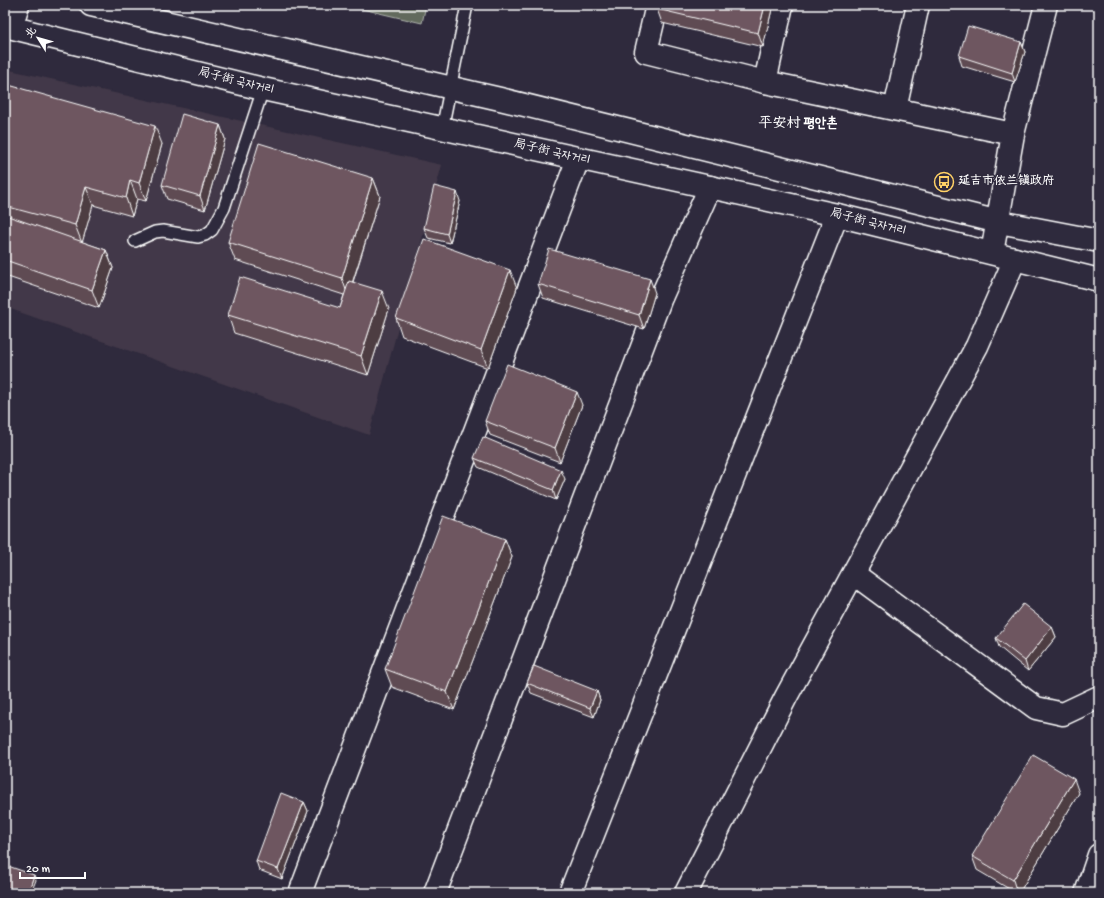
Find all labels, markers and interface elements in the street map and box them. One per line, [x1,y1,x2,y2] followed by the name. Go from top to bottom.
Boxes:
[18,18,58,58] north arrow
[24,25,40,41] text: 北
[197,65,276,98] street label: 局子街 국자거리
[758,115,838,133] district label: 平安村 평안촌
[513,136,592,169] street label: 局子街 국자거리
[933,171,955,193] bus stop icon: 延吉市依兰镇政府
[958,173,1054,189] place label: 延吉市依兰镇政府
[829,206,908,239] street label: 局子街 국자거리
[20,854,85,880] scale bar
[26,863,51,877] text: 20 m

